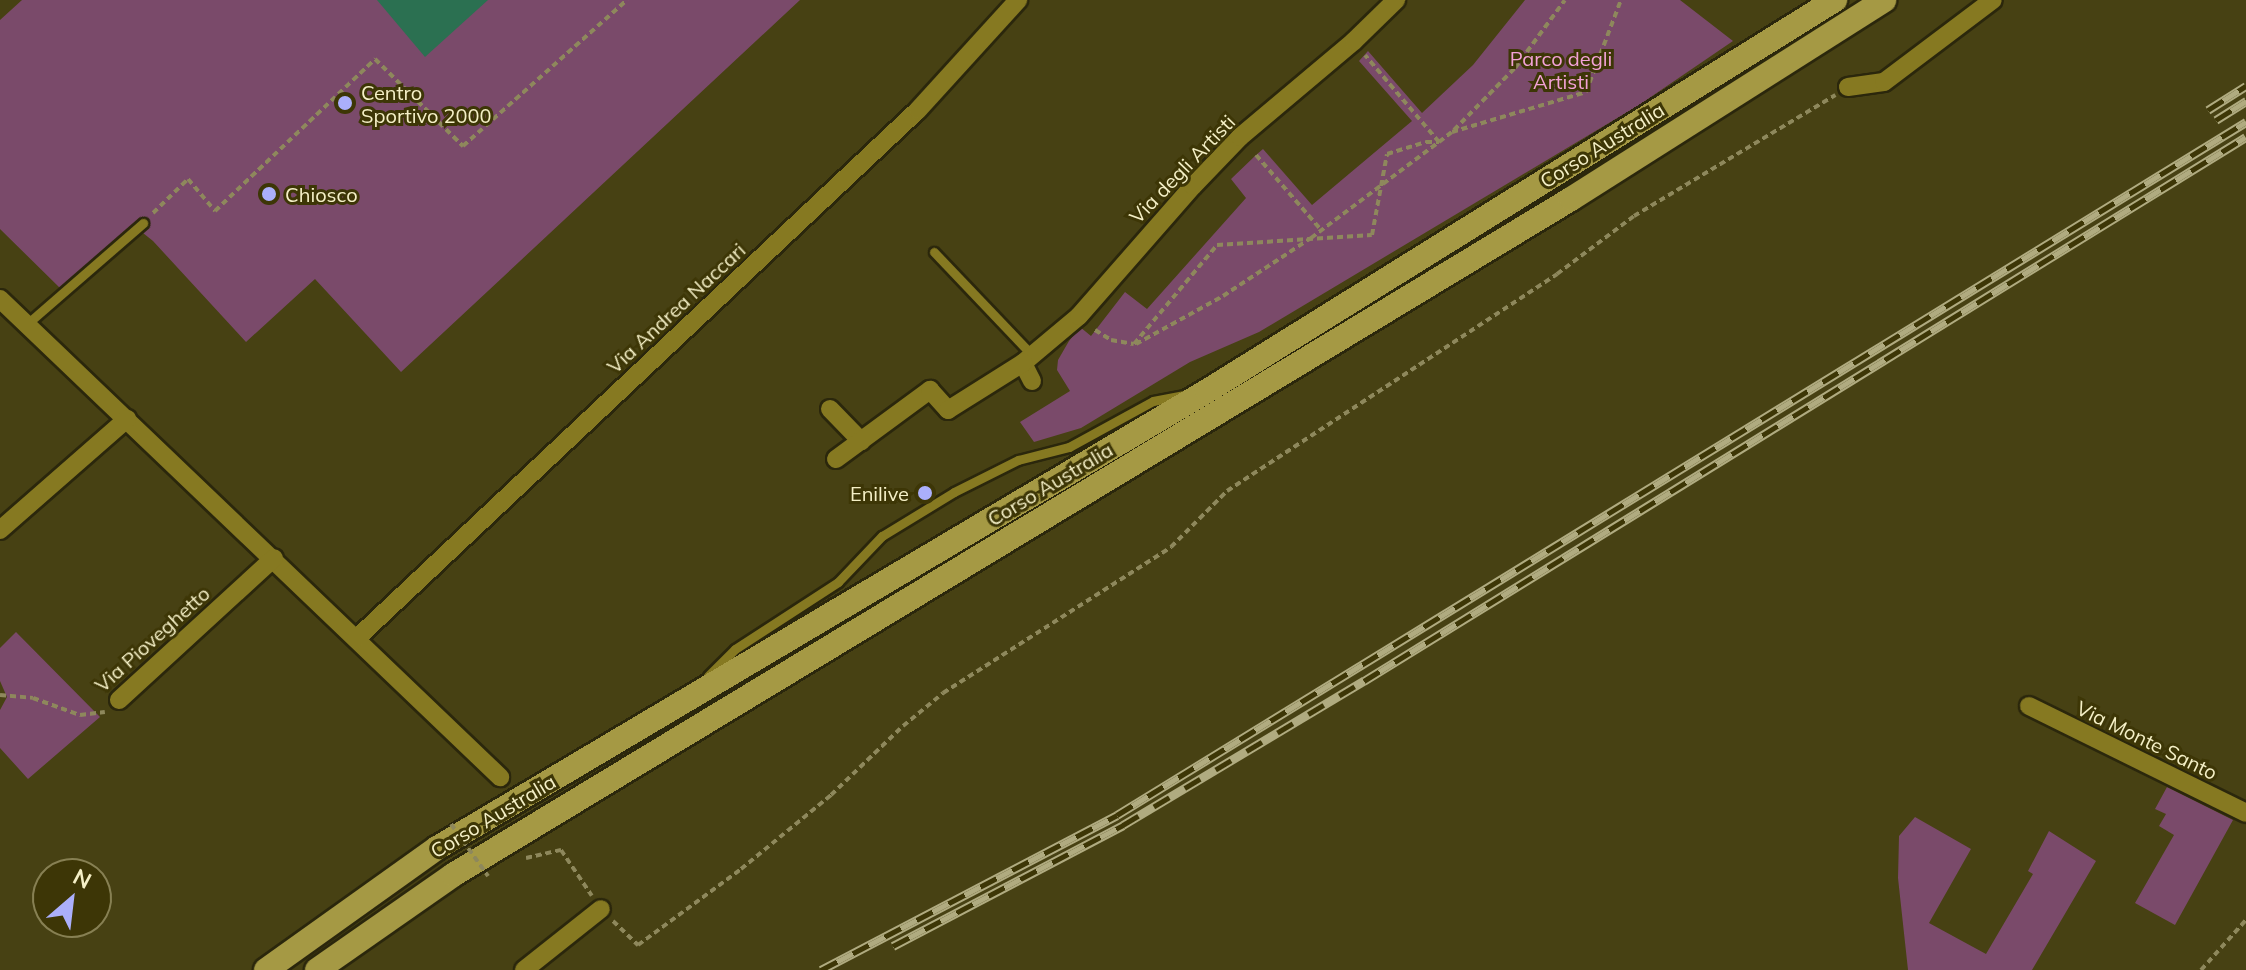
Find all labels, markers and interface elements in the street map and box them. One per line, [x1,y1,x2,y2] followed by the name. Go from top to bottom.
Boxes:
[1510,47,1612,94] park label: Parco degli Artisti
[361,80,492,127] place label: Centro Sportivo 2000
[336,94,354,112] marker: Centro Sportivo 2000
[1535,97,1669,193] street label: Corso Australia
[1124,110,1240,228] street label: Via degli Artisti
[285,182,358,206] place label: Chiosco
[260,185,278,203] marker: Chiosco
[602,238,750,378] street label: Via Andrea Naccari
[983,437,1117,531] street label: Corso Australia
[850,481,909,505] place label: Enilive
[916,484,934,502] marker: Enilive
[90,581,214,697] street label: Via Pioveghetto
[2073,696,2221,784] street label: Via Monte Santo
[426,769,560,863] street label: Corso Australia
[32,858,112,938] north arrow
[68,862,96,895] text: N

